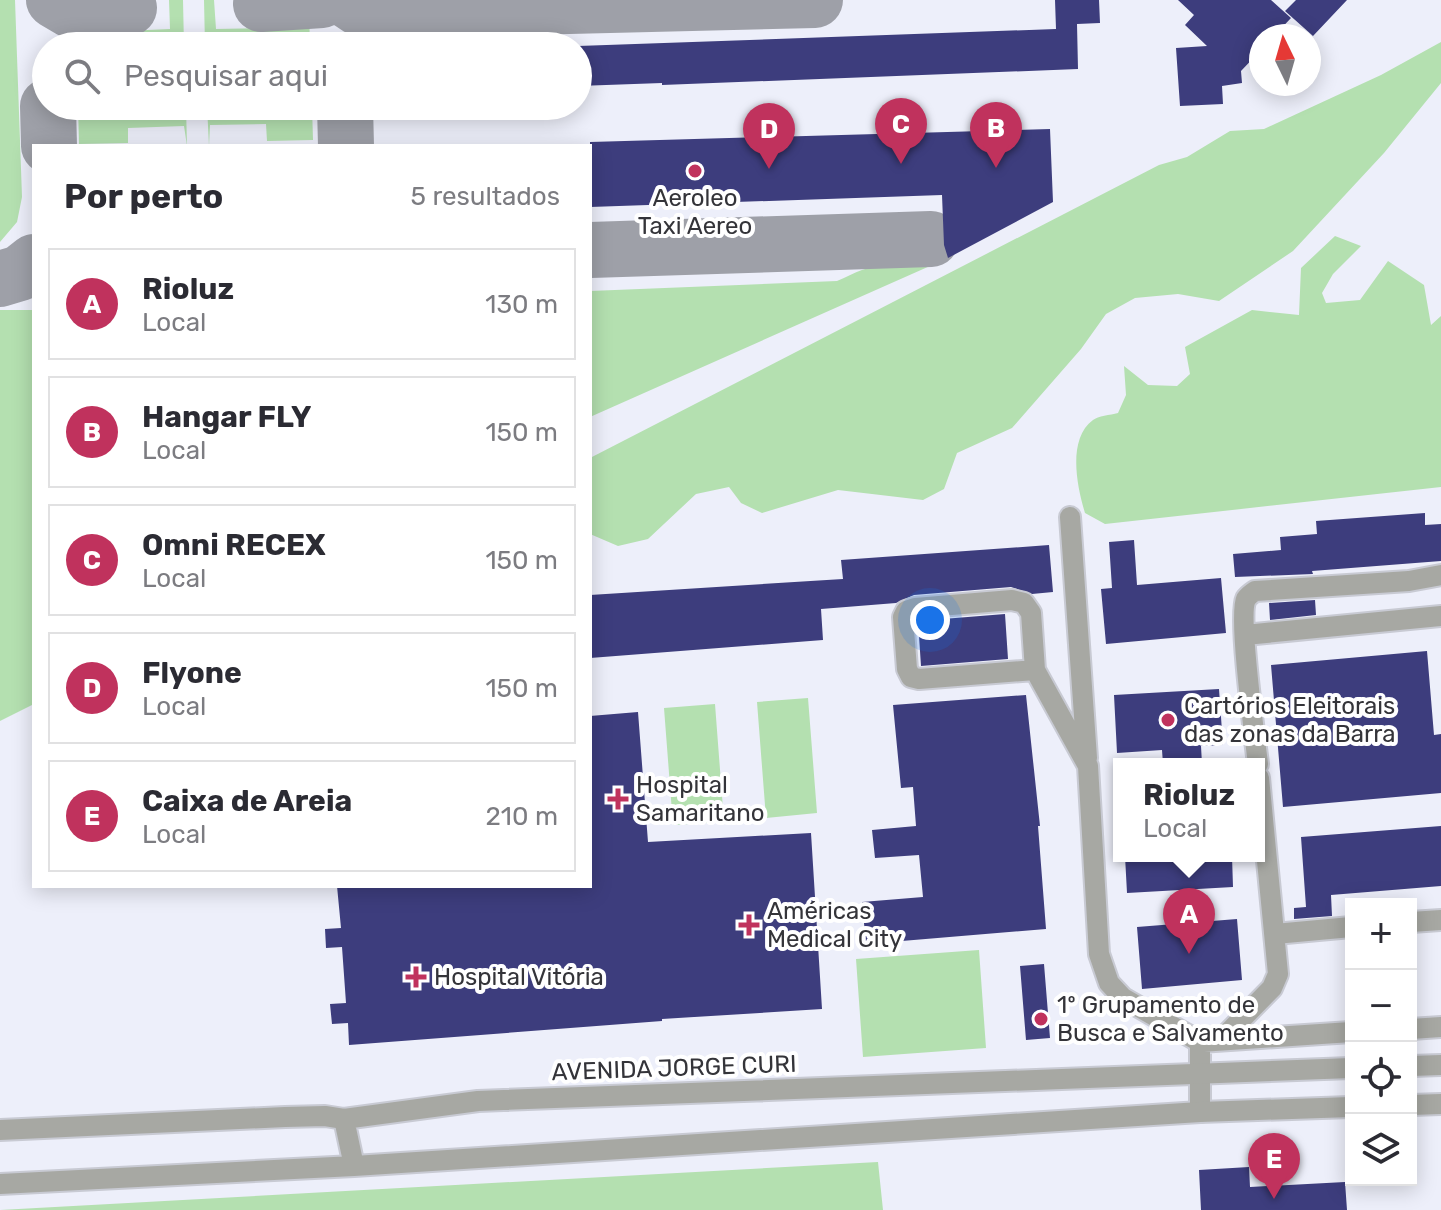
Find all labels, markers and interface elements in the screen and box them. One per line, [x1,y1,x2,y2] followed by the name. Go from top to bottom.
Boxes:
[1249,24,1321,96] north arrow
[32,32,592,120] search box
[60,54,104,98] icon: search
[124,58,328,94] text: Pesquisar aqui
[875,98,927,164] pin: C
[970,102,1022,168] pin: B
[743,103,795,169] pin: D
[686,162,704,180] marker: Aeroleo Taxi Aereo
[64,176,223,217] text: Por perto
[411,181,560,212] text: 5 resultados
[638,184,752,240] place label: Aeroleo Taxi Aereo
[142,271,234,307] text: Rioluz
[83,289,101,320] text: A
[485,289,558,320] text: 130 m
[142,307,206,338] text: Local
[142,399,311,435] text: Hangar FLY
[83,417,101,448] text: B
[485,417,558,448] text: 150 m
[142,435,206,466] text: Local
[142,527,326,563] text: Omni RECEX
[83,545,101,576] text: C
[485,545,558,576] text: 150 m
[142,563,206,594] text: Local
[910,600,950,640] your location
[142,655,242,691] text: Flyone
[83,673,101,704] text: D
[485,673,558,704] text: 150 m
[142,691,206,722] text: Local
[1184,692,1395,748] place label: Cartórios Eleitorais das zonas da Barra
[1159,711,1177,729] marker: Cartórios Eleitorais das zonas da Barra
[1113,758,1265,862] popup
[636,771,765,827] place label: Hospital Samaritano
[1143,777,1235,813] text: Rioluz
[142,783,352,819] text: Caixa de Areia
[607,788,629,810] marker: Hospital Samaritano
[84,801,100,832] text: E
[486,801,558,832] text: 210 m
[1143,813,1207,844] text: Local
[142,819,206,850] text: Local
[1163,888,1215,954] pin: A
[767,897,902,953] place label: Américas Medical City
[1345,898,1417,1186] map controls
[1345,898,1417,970] button: +
[738,914,760,936] marker: Américas Medical City
[434,963,604,991] place label: Hospital Vitória
[405,966,427,988] marker: Hospital Vitória
[1345,970,1417,1042] button: −
[1057,991,1284,1047] place label: 1º Grupamento de Busca e Salvamento
[1032,1010,1050,1028] marker: 1º Grupamento de Busca e Salvamento
[1345,1042,1417,1114] button: locate
[551,1050,797,1086] street label: AVENIDA JORGE CURI
[1345,1114,1417,1186] button: layers
[1248,1133,1300,1199] pin: E

